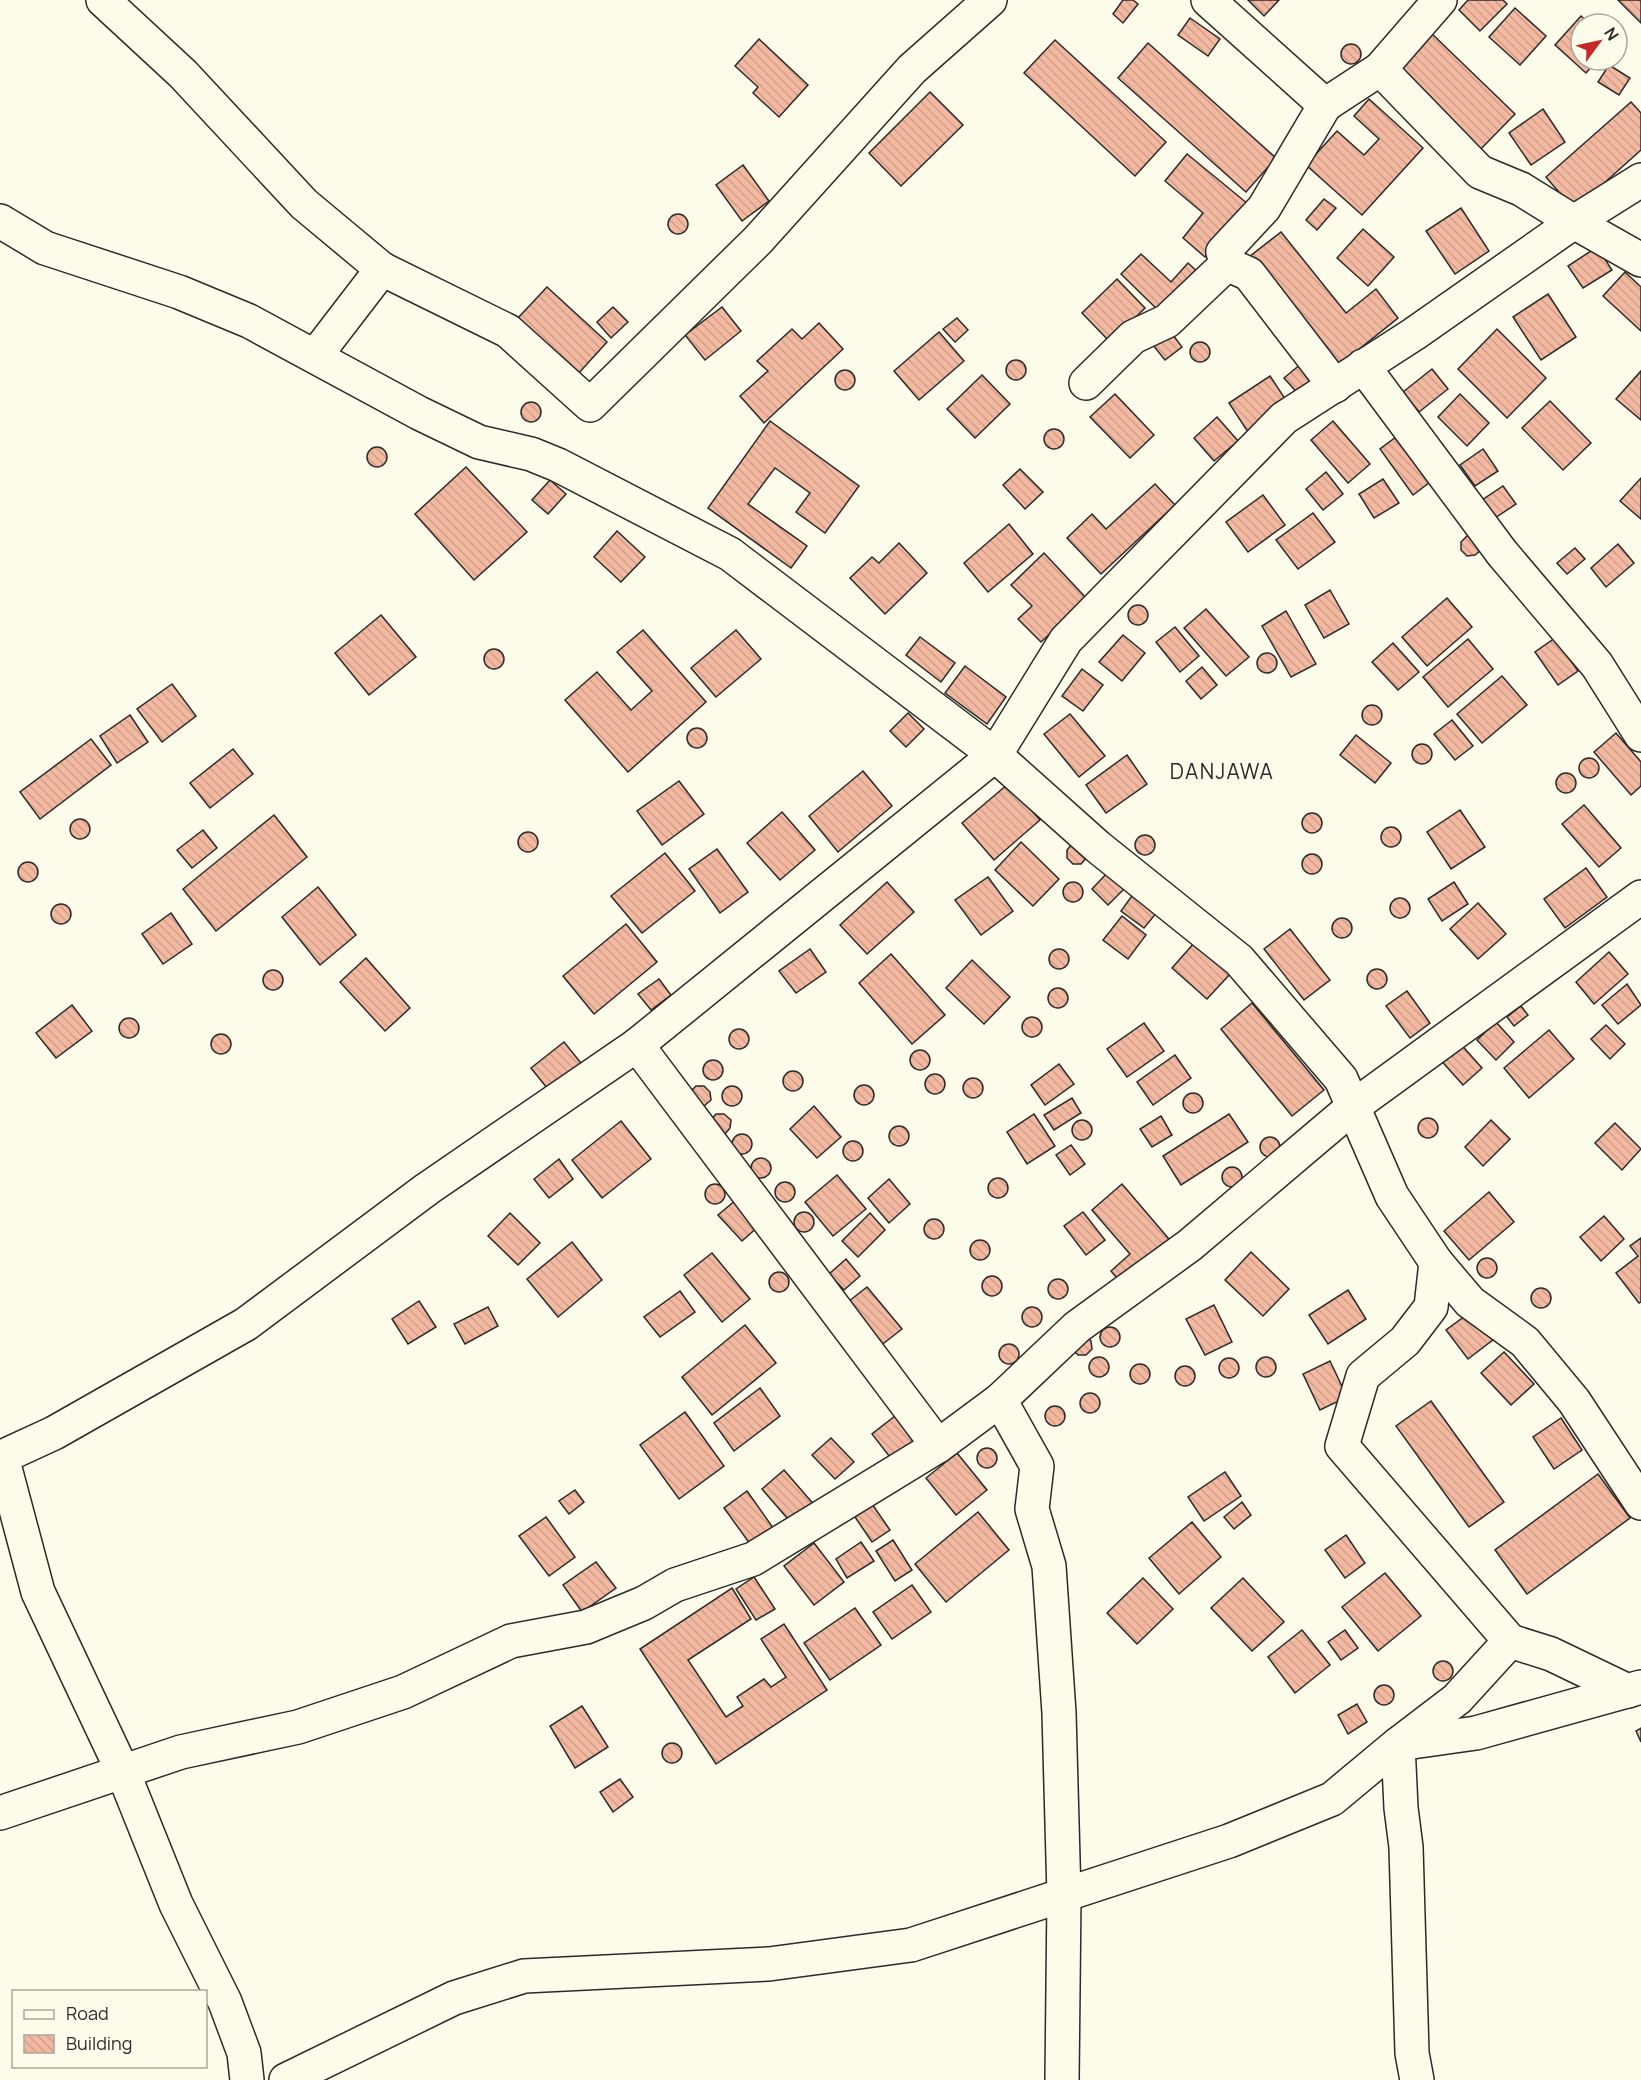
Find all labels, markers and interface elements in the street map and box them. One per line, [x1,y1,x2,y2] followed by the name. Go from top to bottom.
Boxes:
[1569,12,1629,72] north arrow
[1599,23,1624,45] text: N
[1170,757,1274,785] district label: DANJAWA
[12,1990,207,2068] legend
[66,2001,109,2025] text: Road
[66,2031,132,2055] text: Building

